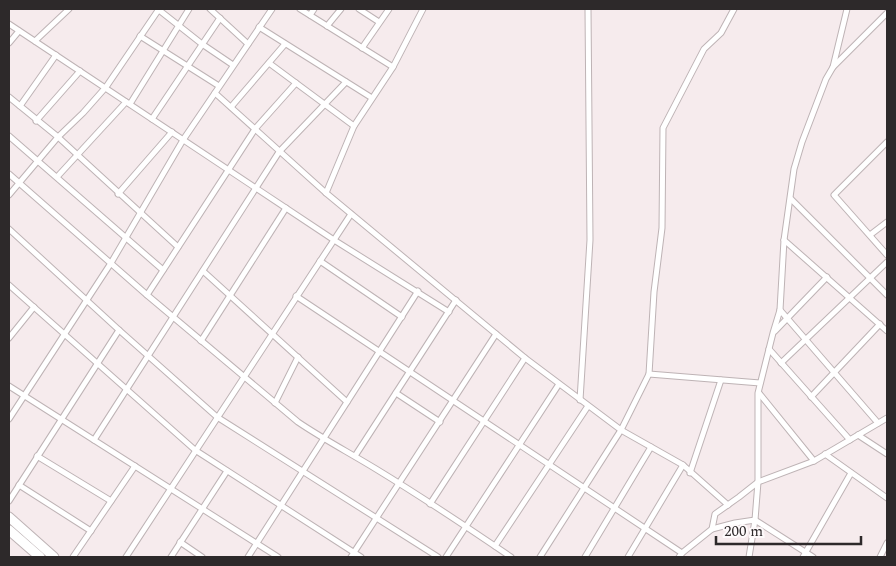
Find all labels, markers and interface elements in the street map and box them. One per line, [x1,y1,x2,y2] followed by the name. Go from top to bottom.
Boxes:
[716,514,861,546] scale bar
[724,520,763,543] text: 200 m

